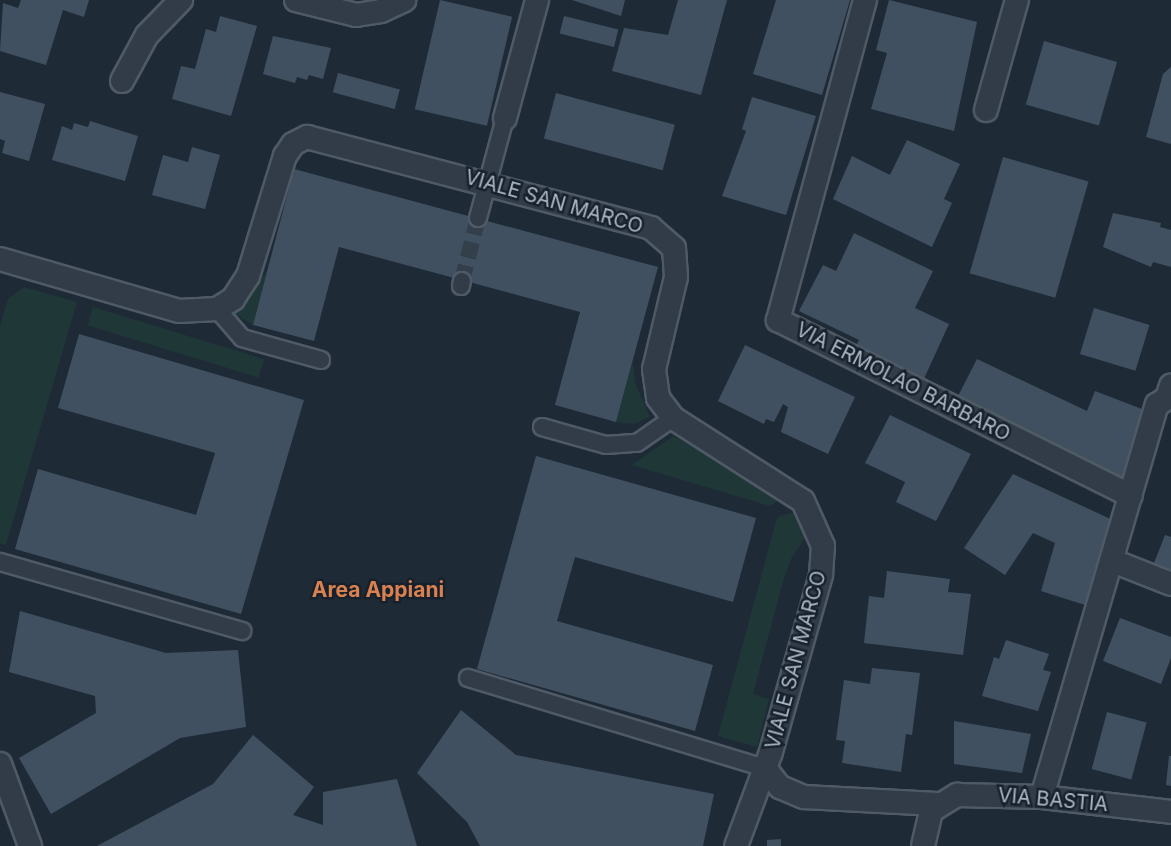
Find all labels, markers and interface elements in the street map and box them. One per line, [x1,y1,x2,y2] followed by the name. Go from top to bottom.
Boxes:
[462,165,646,239] street label: VIALE SAN MARCO
[792,318,1014,446] street label: VIA ERMOLAO BARBARO
[761,568,831,752] street label: VIALE SAN MARCO
[312,577,444,603] district label: Area Appiani
[997,783,1109,817] street label: VIA BASTIA

